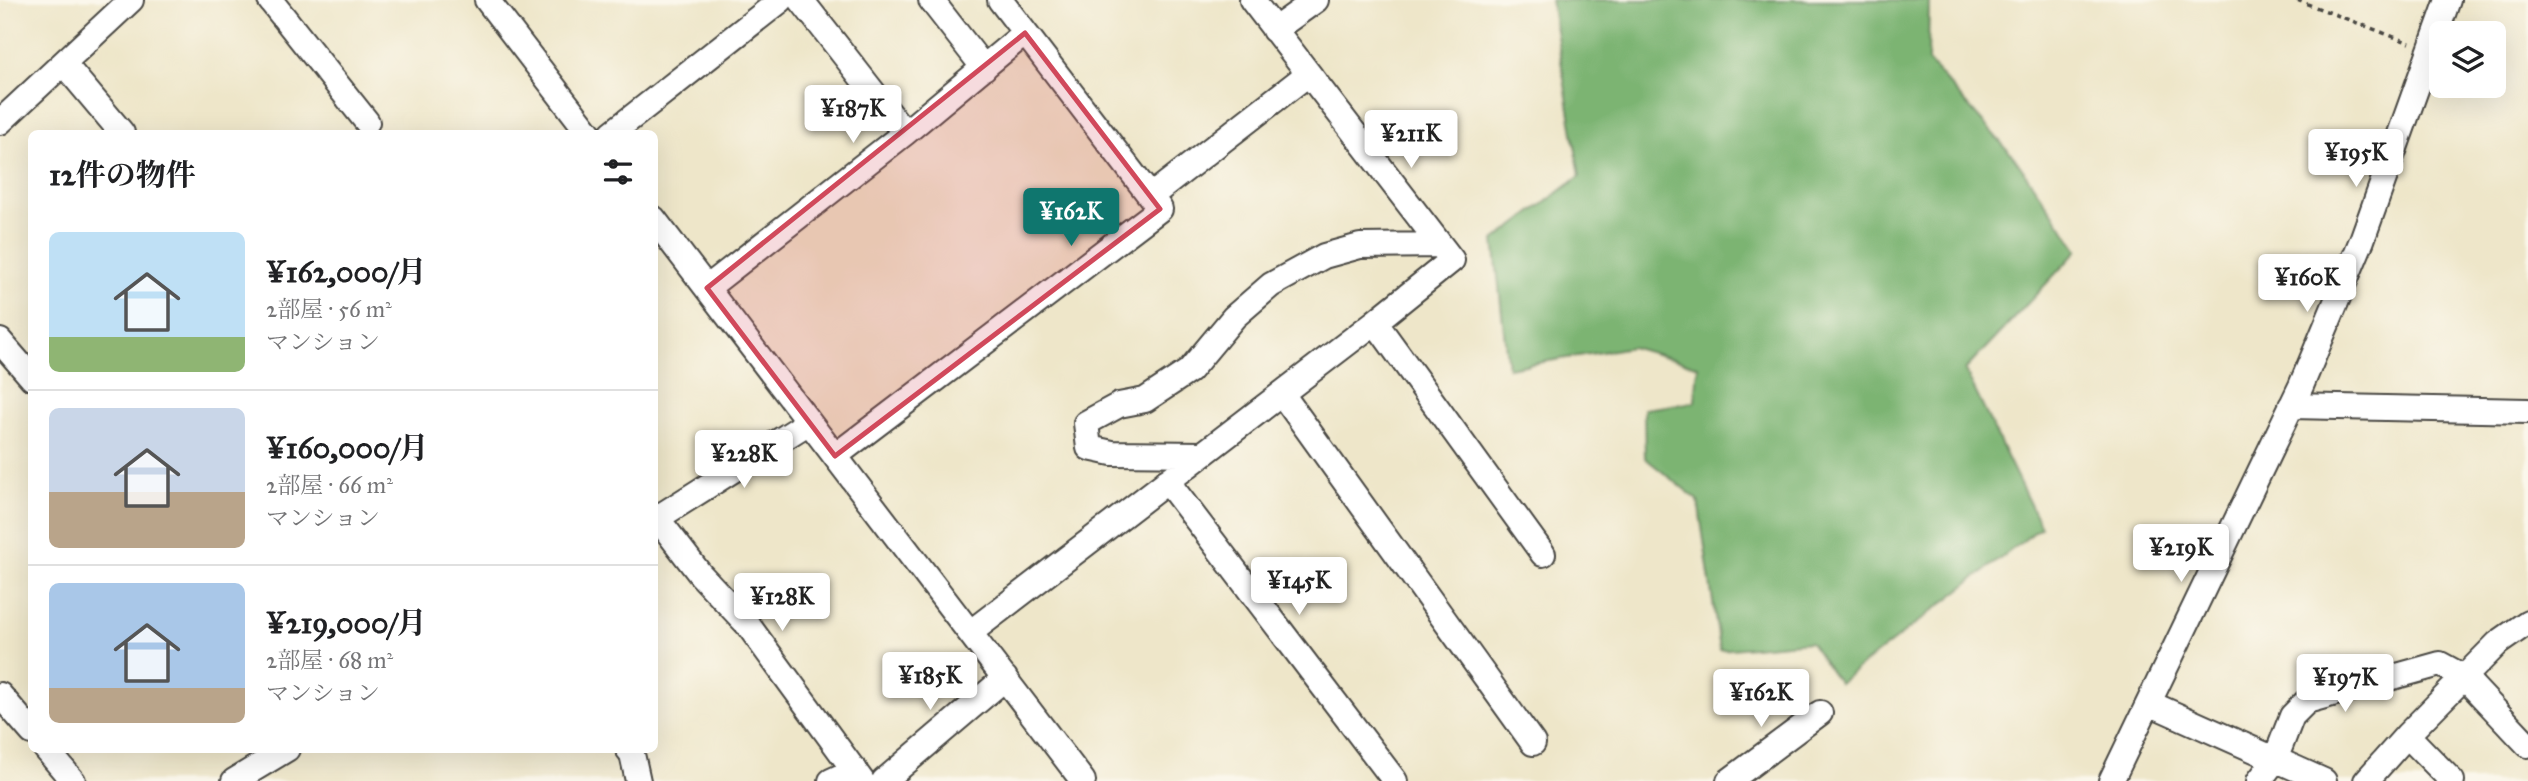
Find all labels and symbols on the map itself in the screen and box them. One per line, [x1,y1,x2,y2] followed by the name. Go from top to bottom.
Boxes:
[804,86,902,145] pin: ¥187K
[1362,110,1460,170] pin: ¥211K
[2307,130,2405,189] pin: ¥195K
[1022,188,1120,248] pin: ¥162K
[2258,254,2356,314] pin: ¥160K
[695,430,793,490] pin: ¥228K
[2132,524,2230,584] pin: ¥219K
[1250,558,1348,617] pin: ¥145K
[733,574,831,633] pin: ¥128K
[881,652,979,712] pin: ¥185K
[2296,654,2394,714] pin: ¥197K
[1712,670,1810,729] pin: ¥162K

